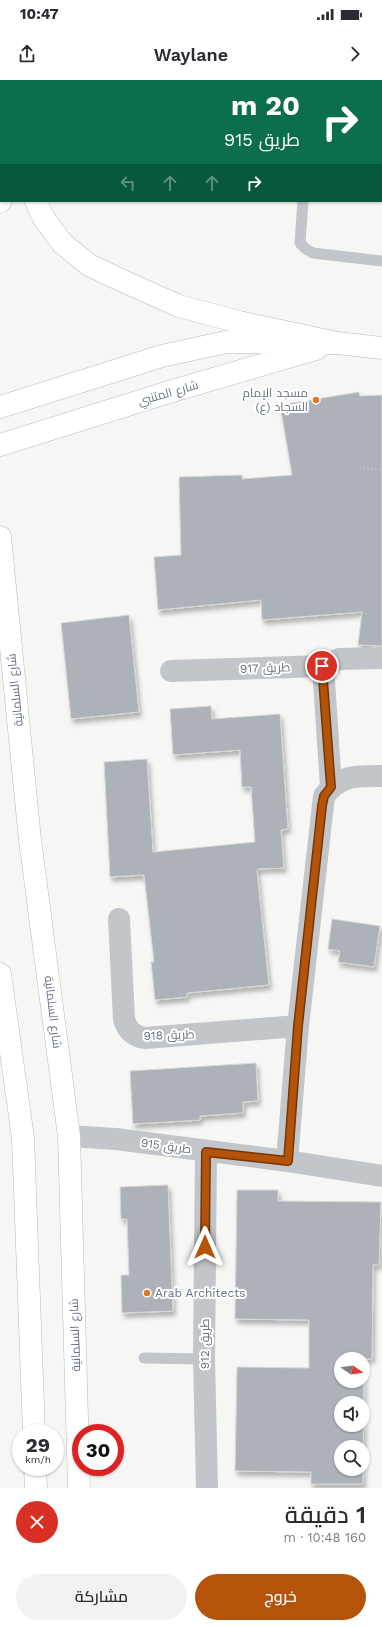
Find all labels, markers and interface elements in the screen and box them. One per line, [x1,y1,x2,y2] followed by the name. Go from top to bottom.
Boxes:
[20,5,59,23] text: 10:47
[16,43,38,65] icon: share
[344,43,366,65] icon: forward
[154,44,228,65] text: Waylane
[231,89,300,122] text: 20 m
[314,96,366,148] icon: right
[224,129,300,150] text: طريق 915
[117,172,139,194] icon: left
[159,172,181,194] icon: ahead
[201,172,223,194] icon: ahead
[243,172,265,194] icon: right
[136,378,201,411] street label: شارع المتنبي
[243,386,308,415] place label: مسجد الإمام السجاد (ع)
[311,395,321,405] marker: مسجد الإمام السجاد (ع)
[305,649,339,683] pin
[4,653,27,727] street label: شارع السلمانية
[311,655,333,677] icon: arrive
[240,660,290,676] street label: طريق 917
[41,975,64,1049] street label: شارع السلمانية
[143,1027,195,1043] street label: طريق 918
[140,1136,192,1156] street label: طريق 915
[184,1226,226,1268] position arrow
[155,1286,246,1300] place label: Arab Architects
[142,1288,152,1298] marker: Arab Architects
[67,1298,84,1372] street label: شارع السلمانية
[198,1319,212,1369] street label: طريق 912
[334,1352,370,1388] north arrow
[334,1352,370,1476] map controls
[334,1396,370,1432] button: sound
[72,1424,124,1476] speed limit sign: 30
[26,1433,50,1457] text: 29
[334,1440,370,1476] button: search
[25,1454,51,1465] text: km/h
[16,1501,58,1543] button: close
[285,1501,366,1529] text: 1 دقيقة
[284,1530,366,1545] text: 160 m · 10:48
[16,1574,187,1620] button: مشاركة
[195,1574,366,1620] button: خروج

